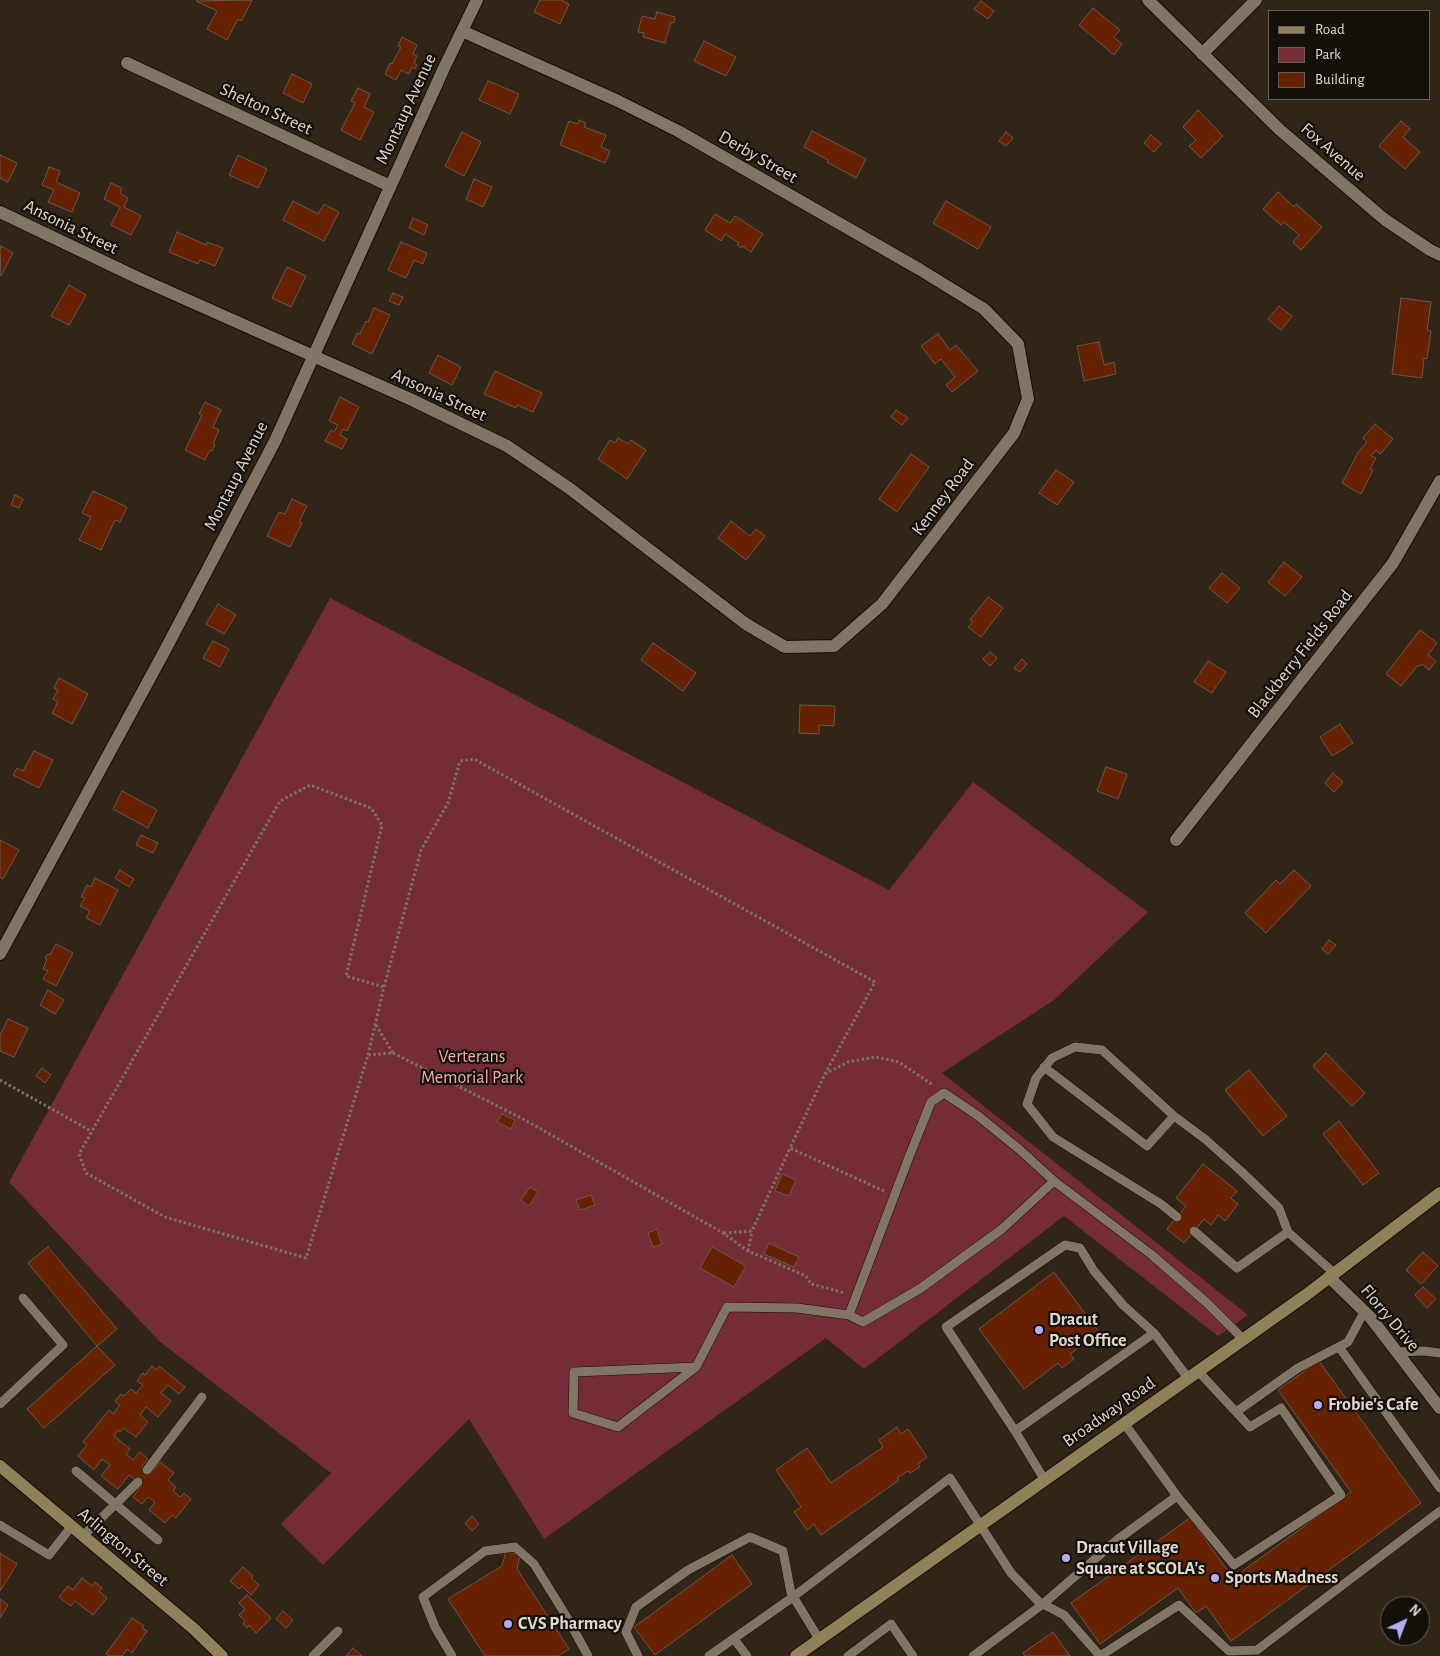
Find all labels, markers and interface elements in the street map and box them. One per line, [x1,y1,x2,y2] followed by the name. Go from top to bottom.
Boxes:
[1268,10,1430,100] legend
[1315,22,1345,37] text: Road
[1315,47,1341,62] text: Park
[371,50,441,168] street label: Montaup Avenue
[1315,72,1365,87] text: Building
[216,78,316,140] street label: Shelton Street
[1296,118,1370,186] street label: Fox Avenue
[715,126,801,188] street label: Derby Street
[20,195,122,259] street label: Ansonia Street
[388,364,490,426] street label: Ansonia Street
[199,418,273,534] street label: Montaup Avenue
[907,454,979,540] street label: Kenney Road
[1243,585,1357,723] street label: Blackberry Fields Road
[421,1046,523,1088] park label: Verterans Memorial Park
[1356,1280,1424,1356] street label: Florry Drive
[1049,1309,1127,1352] place label: Dracut Post Office
[1033,1324,1045,1336] marker: Dracut Post Office
[1059,1372,1159,1452] street label: Broadway Road
[1328,1394,1418,1416] place label: Frobie's Cafe
[1312,1399,1324,1411] marker: Frobie's Cafe
[73,1503,173,1591] street label: Arlington Street
[1076,1537,1205,1580] place label: Dracut Village Square at SCOLA's
[1060,1552,1072,1564] marker: Dracut Village Square at SCOLA's
[1225,1567,1338,1589] place label: Sports Madness
[1209,1572,1221,1584] marker: Sports Madness
[1380,1596,1430,1646] north arrow
[1406,1602,1423,1619] text: N
[518,1613,622,1635] place label: CVS Pharmacy
[502,1618,514,1630] marker: CVS Pharmacy

